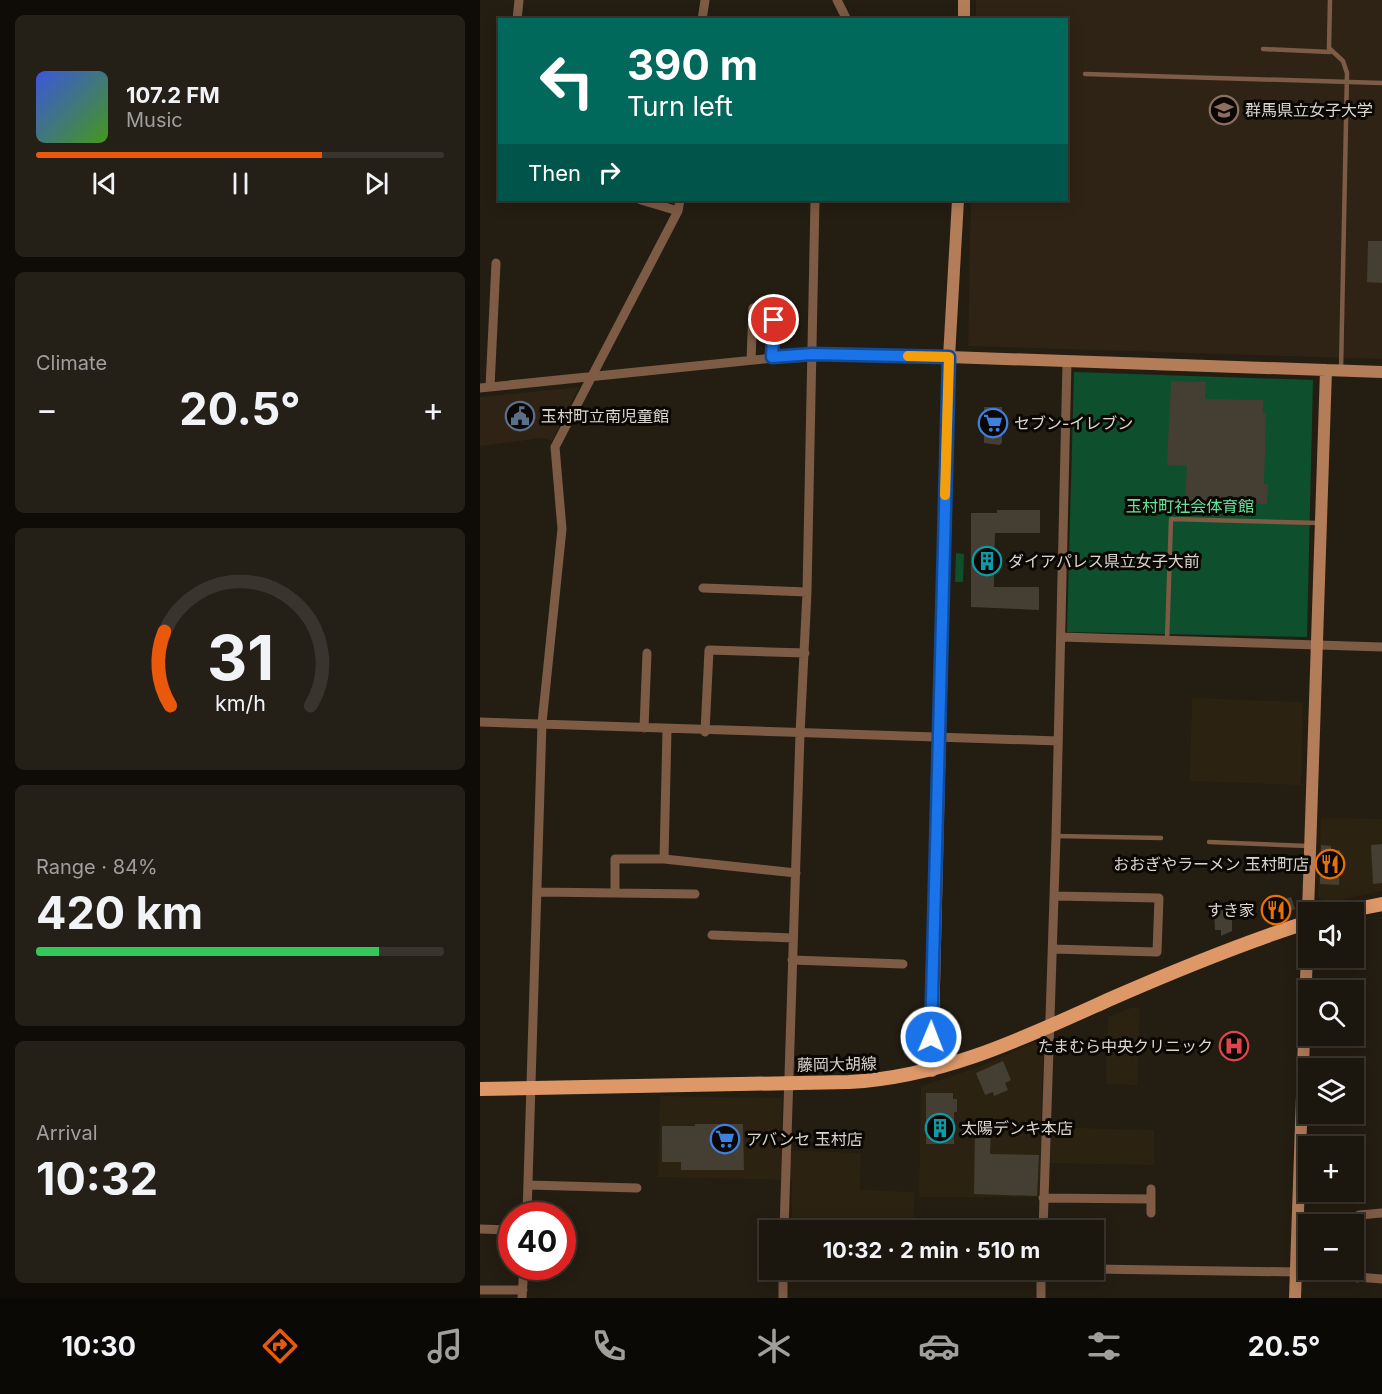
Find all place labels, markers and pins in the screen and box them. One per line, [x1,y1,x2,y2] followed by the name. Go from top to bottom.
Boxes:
[1208,94,1240,126] school or university icon: 群馬県立女子大学
[1245,100,1373,120] place label: 群馬県立女子大学
[748,294,799,345] pin
[504,400,536,432] public building icon: 玉村町立南児童館
[541,406,669,426] place label: 玉村町立南児童館
[977,407,1009,439] supermarket icon: セブン-イレブン
[1014,413,1133,433] place label: セブン-イレブン
[971,545,1003,577] building icon: ダイアパレス県立女子大前
[1008,551,1200,571] place label: ダイアパレス県立女子大前
[1314,848,1346,880] restaurant icon: おおぎやラーメン 玉村町店
[1113,854,1309,874] place label: おおぎやラーメン 玉村町店
[1260,894,1292,926] restaurant icon: すき家
[1207,900,1255,920] place label: すき家
[1218,1030,1250,1062] hospital icon: たまむら中央クリニック
[1037,1036,1213,1056] place label: たまむら中央クリニック
[924,1112,956,1144] building icon: 太陽デンキ本店
[961,1118,1073,1138] place label: 太陽デンキ本店
[709,1123,741,1155] supermarket icon: アバンセ 玉村店
[746,1129,863,1149] place label: アバンセ 玉村店

